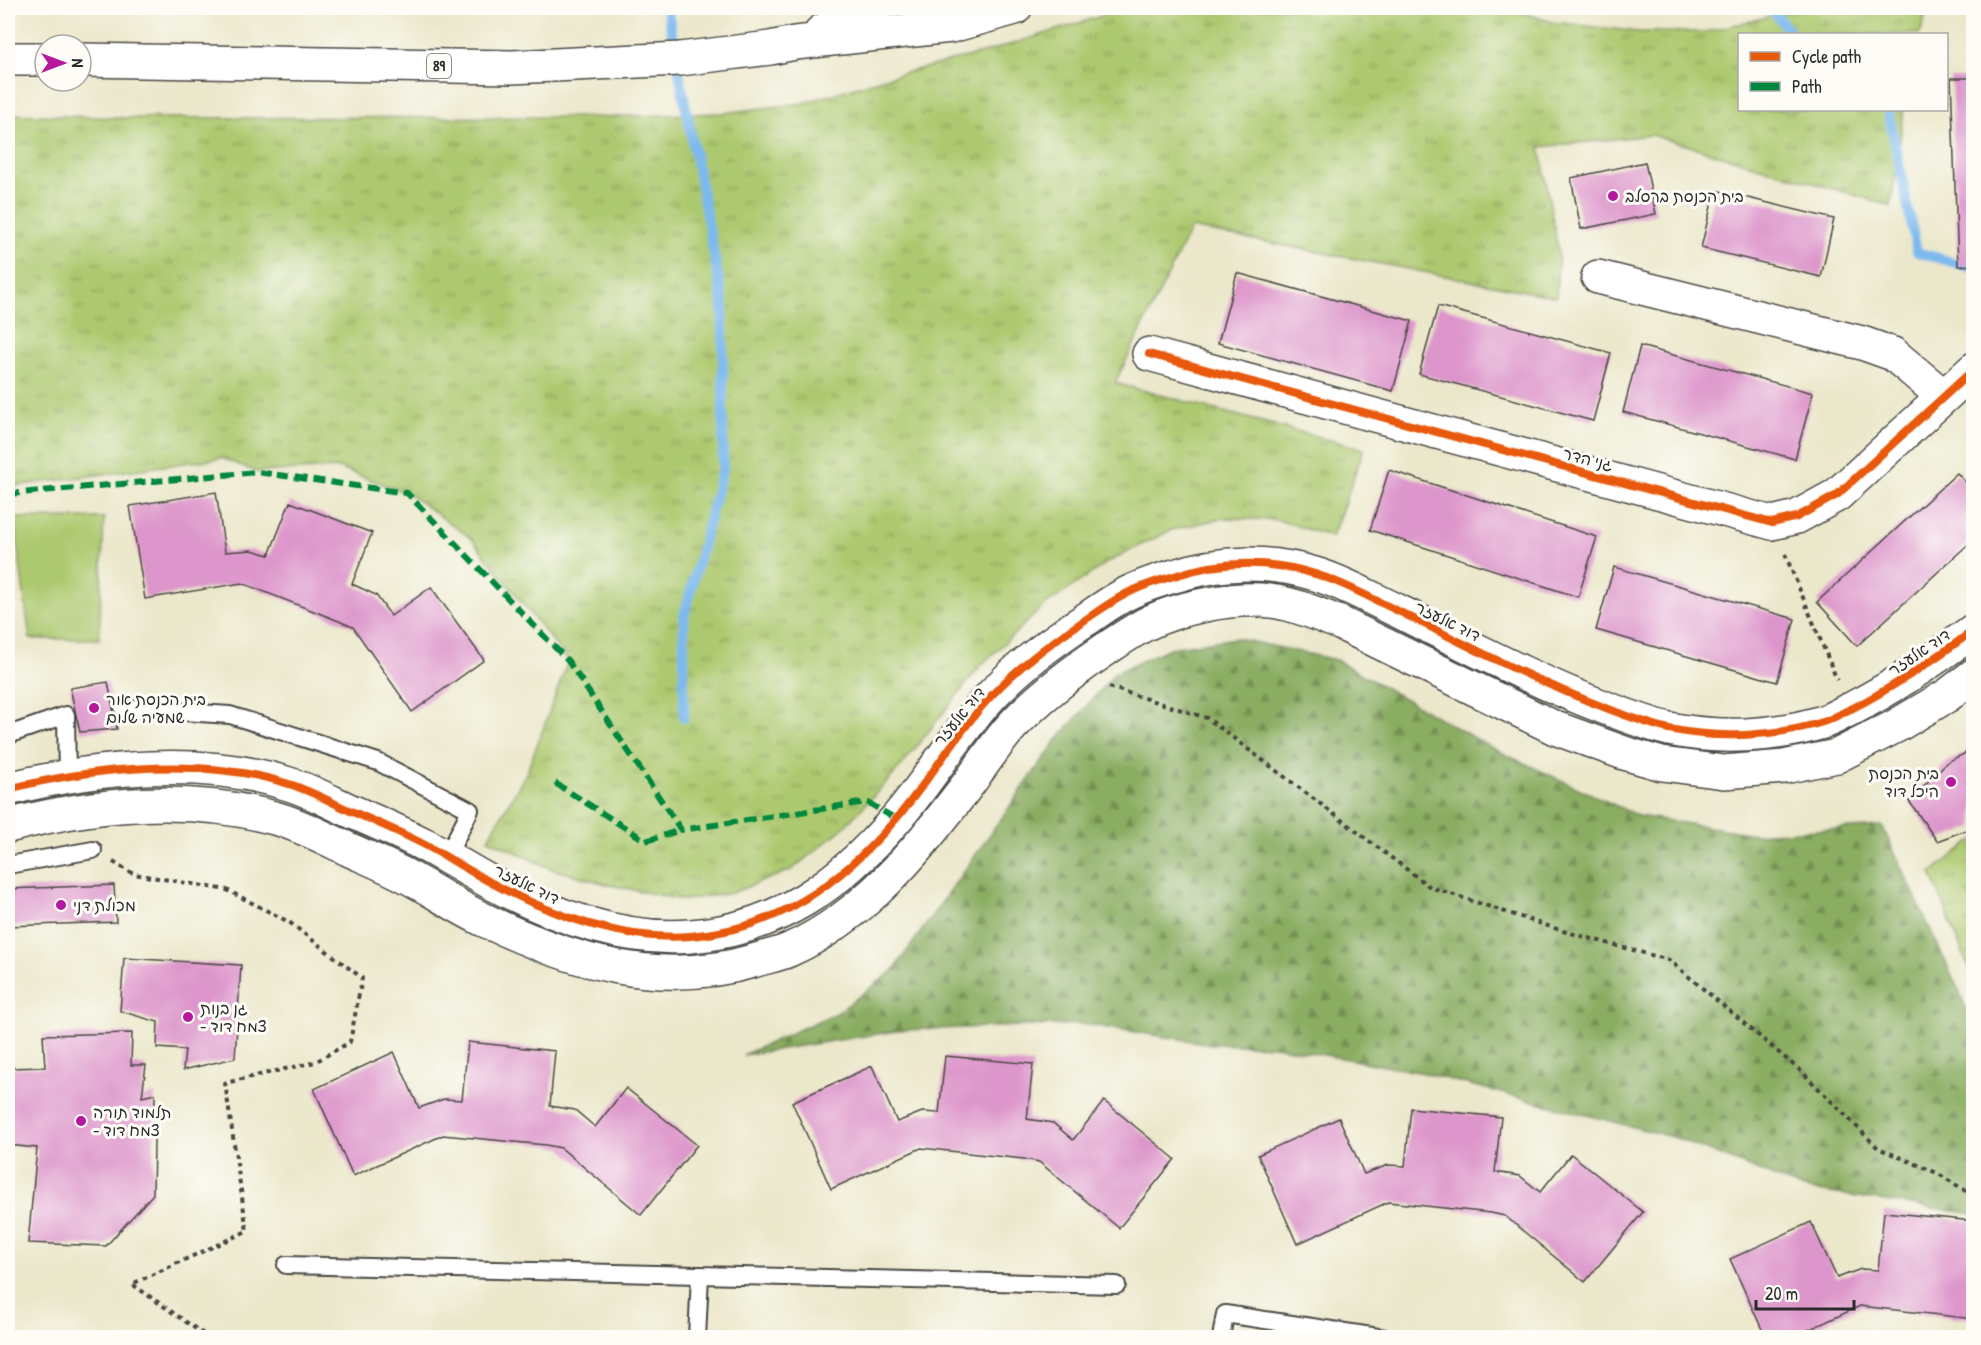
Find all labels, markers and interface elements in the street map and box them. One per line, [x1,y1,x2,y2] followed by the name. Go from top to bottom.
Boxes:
[33,33,93,93] north arrow
[1738,33,1948,111] legend
[1792,44,1862,69] text: Cycle path
[427,54,451,78] road number: 89
[67,59,89,68] text: N
[1792,74,1822,99] text: Path
[1625,185,1744,207] place label: בית הכנסת ברסלב
[1606,189,1620,203] marker: בית הכנסת ברסלב
[1561,442,1616,476] street label: גני הדר
[1412,596,1484,646] street label: דוד אלעזר
[1884,623,1954,681] street label: דוד אלעזר
[928,682,990,750] street label: דוד אלעזר
[106,688,206,728] place label: בית הכנסת אור שמעיה שלום
[87,701,101,715] marker: בית הכנסת אור שמעיה שלום
[1868,762,1939,802] place label: בית הכנסת היכל דוד
[1944,775,1958,789] marker: בית הכנסת היכל דוד
[491,859,563,909] street label: דוד אלעזר
[73,894,136,916] place label: מכולת דני
[54,898,68,912] marker: מכולת דני
[200,997,267,1037] place label: גן בנות - צמח דוד
[181,1010,195,1024] marker: גן בנות - צמח דוד
[93,1101,171,1141] place label: תלמוד תורה - צמח דוד
[74,1114,88,1128] marker: תלמוד תורה - צמח דוד
[1756,1273,1854,1311] scale bar
[1765,1281,1798,1306] text: 20 m

